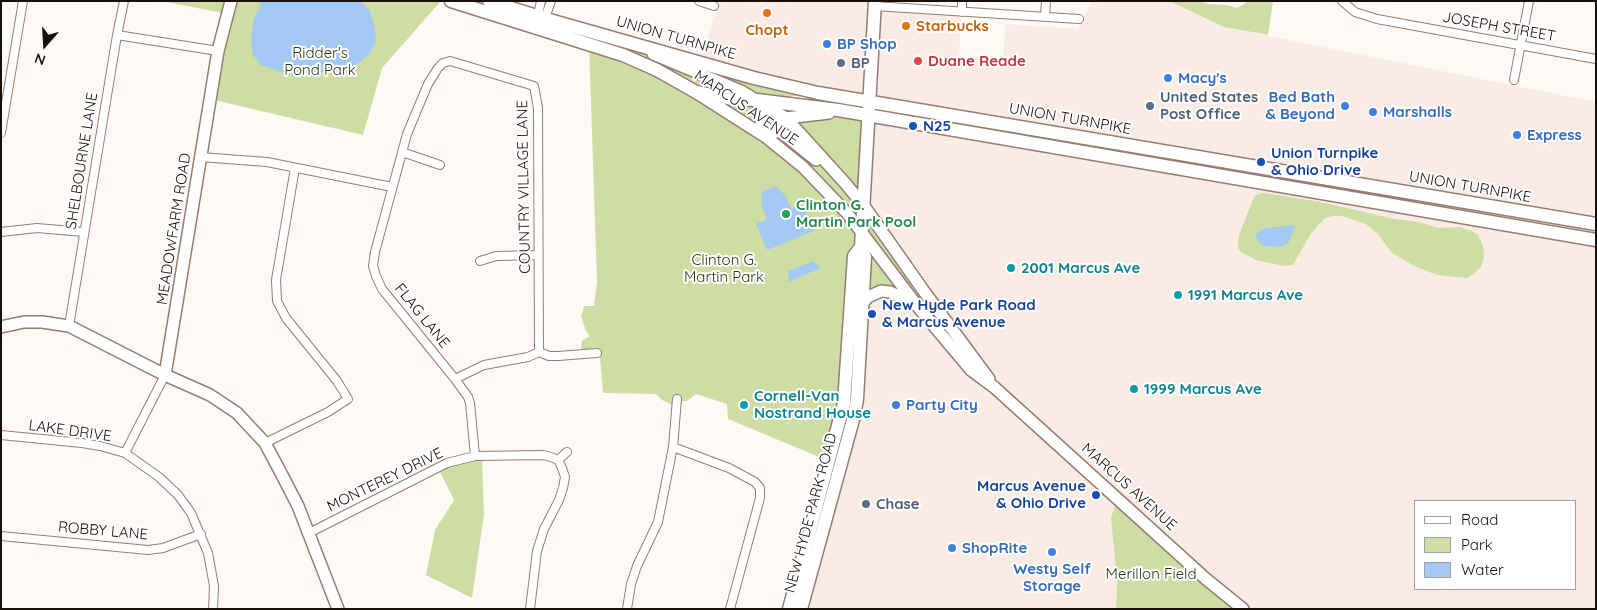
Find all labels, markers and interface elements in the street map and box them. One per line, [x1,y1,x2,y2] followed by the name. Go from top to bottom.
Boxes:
[761,7,773,19] marker: Chopt
[1441,8,1557,46] street label: JOSEPH STREET
[614,12,738,64] street label: UNION TURNPIKE
[916,17,989,35] place label: Starbucks
[20,20,70,70] north arrow
[900,20,912,32] marker: Starbucks
[745,21,789,39] place label: Chopt
[837,35,897,53] place label: BP Shop
[821,38,833,50] marker: BP Shop
[284,44,356,79] park label: Ridder's Pond Park
[32,49,48,69] text: N
[928,52,1026,70] place label: Duane Reade
[851,54,870,72] place label: BP
[912,55,924,67] marker: Duane Reade
[835,57,847,69] marker: BP
[690,66,802,150] street label: MARCUS AVENUE
[1178,69,1227,87] place label: Macy's
[1162,72,1174,84] marker: Macy's
[1160,88,1258,123] place label: United States Post Office
[1265,88,1335,123] place label: Bed Bath & Beyond
[62,91,102,231] street label: SHELBOURNE LANE
[1007,99,1133,139] street label: UNION TURNPIKE
[513,100,535,274] street label: COUNTRY VILLAGE LANE
[1144,100,1156,112] marker: United States Post Office
[1339,100,1351,112] marker: Bed Bath & Beyond
[1383,103,1452,121] place label: Marshalls
[1367,106,1379,118] marker: Marshalls
[923,117,951,135] place label: N25
[907,120,919,132] marker: N25
[1527,126,1582,144] place label: Express
[1511,129,1523,141] marker: Express
[1271,144,1378,179] place label: Union Turnpike & Ohio Drive
[153,152,195,306] street label: MEADOWFARM ROAD
[1255,156,1267,168] marker: Union Turnpike & Ohio Drive
[1407,167,1533,207] street label: UNION TURNPIKE
[796,196,916,231] place label: Clinton G. Martin Park Pool
[780,208,792,220] marker: Clinton G. Martin Park Pool
[684,251,764,286] park label: Clinton G. Martin Park
[1021,259,1140,277] place label: 2001 Marcus Ave
[1005,262,1017,274] marker: 2001 Marcus Ave
[391,280,453,352] street label: FLAG LANE
[1188,286,1303,304] place label: 1991 Marcus Ave
[1172,289,1184,301] marker: 1991 Marcus Ave
[882,296,1036,331] place label: New Hyde Park Road & Marcus Avenue
[866,308,878,320] marker: New Hyde Park Road & Marcus Avenue
[1144,380,1262,398] place label: 1999 Marcus Ave
[1128,383,1140,395] marker: 1999 Marcus Ave
[754,387,871,422] place label: Cornell-Van Nostrand House
[906,396,978,414] place label: Party City
[738,399,750,411] marker: Cornell-Van Nostrand House
[890,399,902,411] marker: Party City
[27,416,113,446] street label: LAKE DRIVE
[781,431,841,595] street label: NEW HYDE PARK ROAD
[1078,440,1180,534] street label: MARCUS AVENUE
[324,444,446,516] street label: MONTEREY DRIVE
[977,477,1086,512] place label: Marcus Avenue & Ohio Drive
[1090,489,1102,501] marker: Marcus Avenue & Ohio Drive
[876,495,920,513] place label: Chase
[860,498,872,510] marker: Chase
[1414,500,1577,590] legend
[1461,510,1498,529] text: Road
[57,518,149,544] street label: ROBBY LANE
[1461,535,1493,554] text: Park
[962,539,1027,557] place label: ShopRite
[946,542,958,554] marker: ShopRite
[1046,546,1058,558] marker: Westy Self Storage
[1013,560,1091,595] place label: Westy Self Storage
[1461,560,1504,579] text: Water
[1105,565,1197,583] park label: Merillon Field

